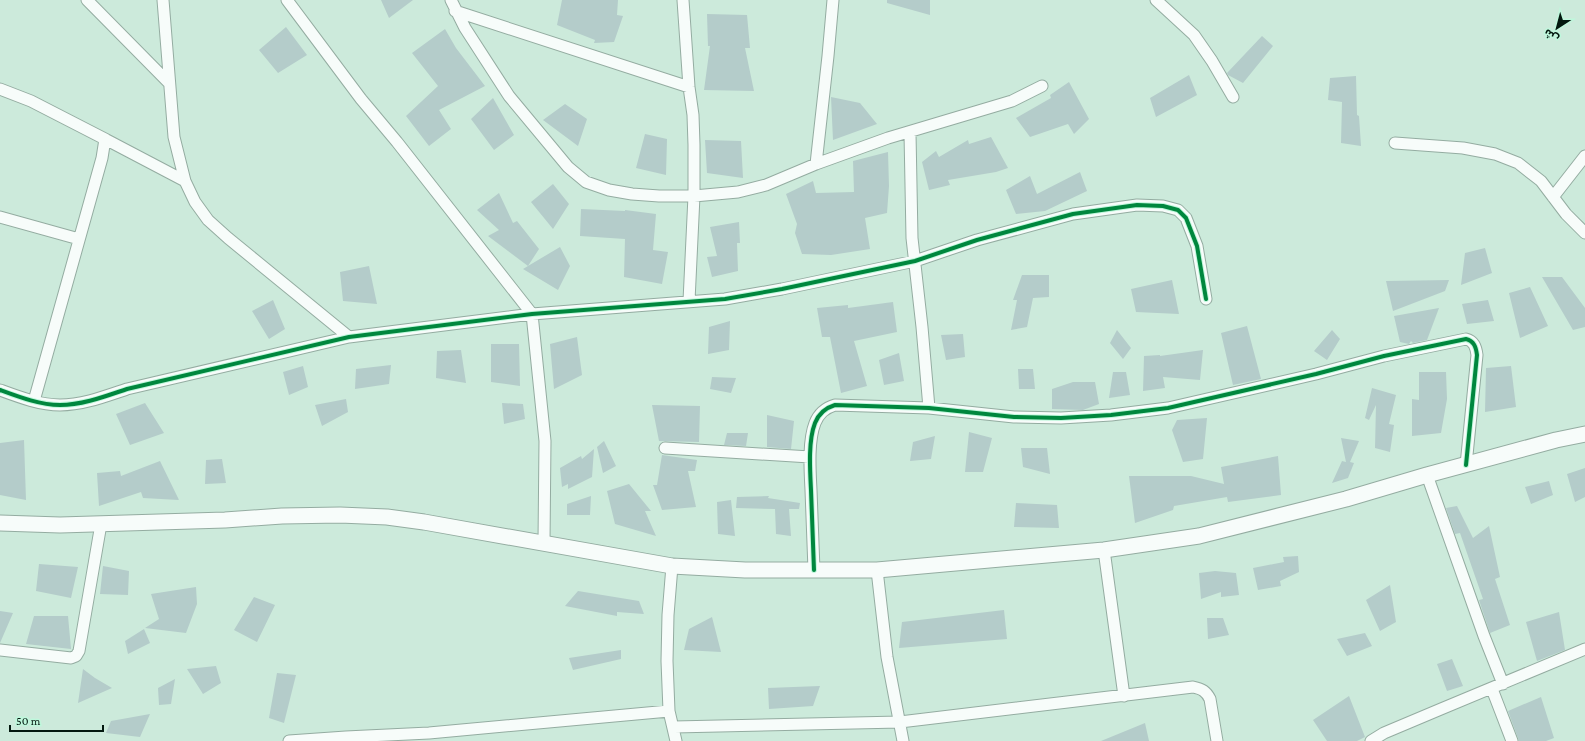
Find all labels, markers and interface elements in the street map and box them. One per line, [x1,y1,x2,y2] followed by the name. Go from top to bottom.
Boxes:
[1537,8,1577,48] north arrow
[1541,26,1561,45] text: ش
[10,707,103,733] scale bar
[16,714,41,728] text: 50 m

